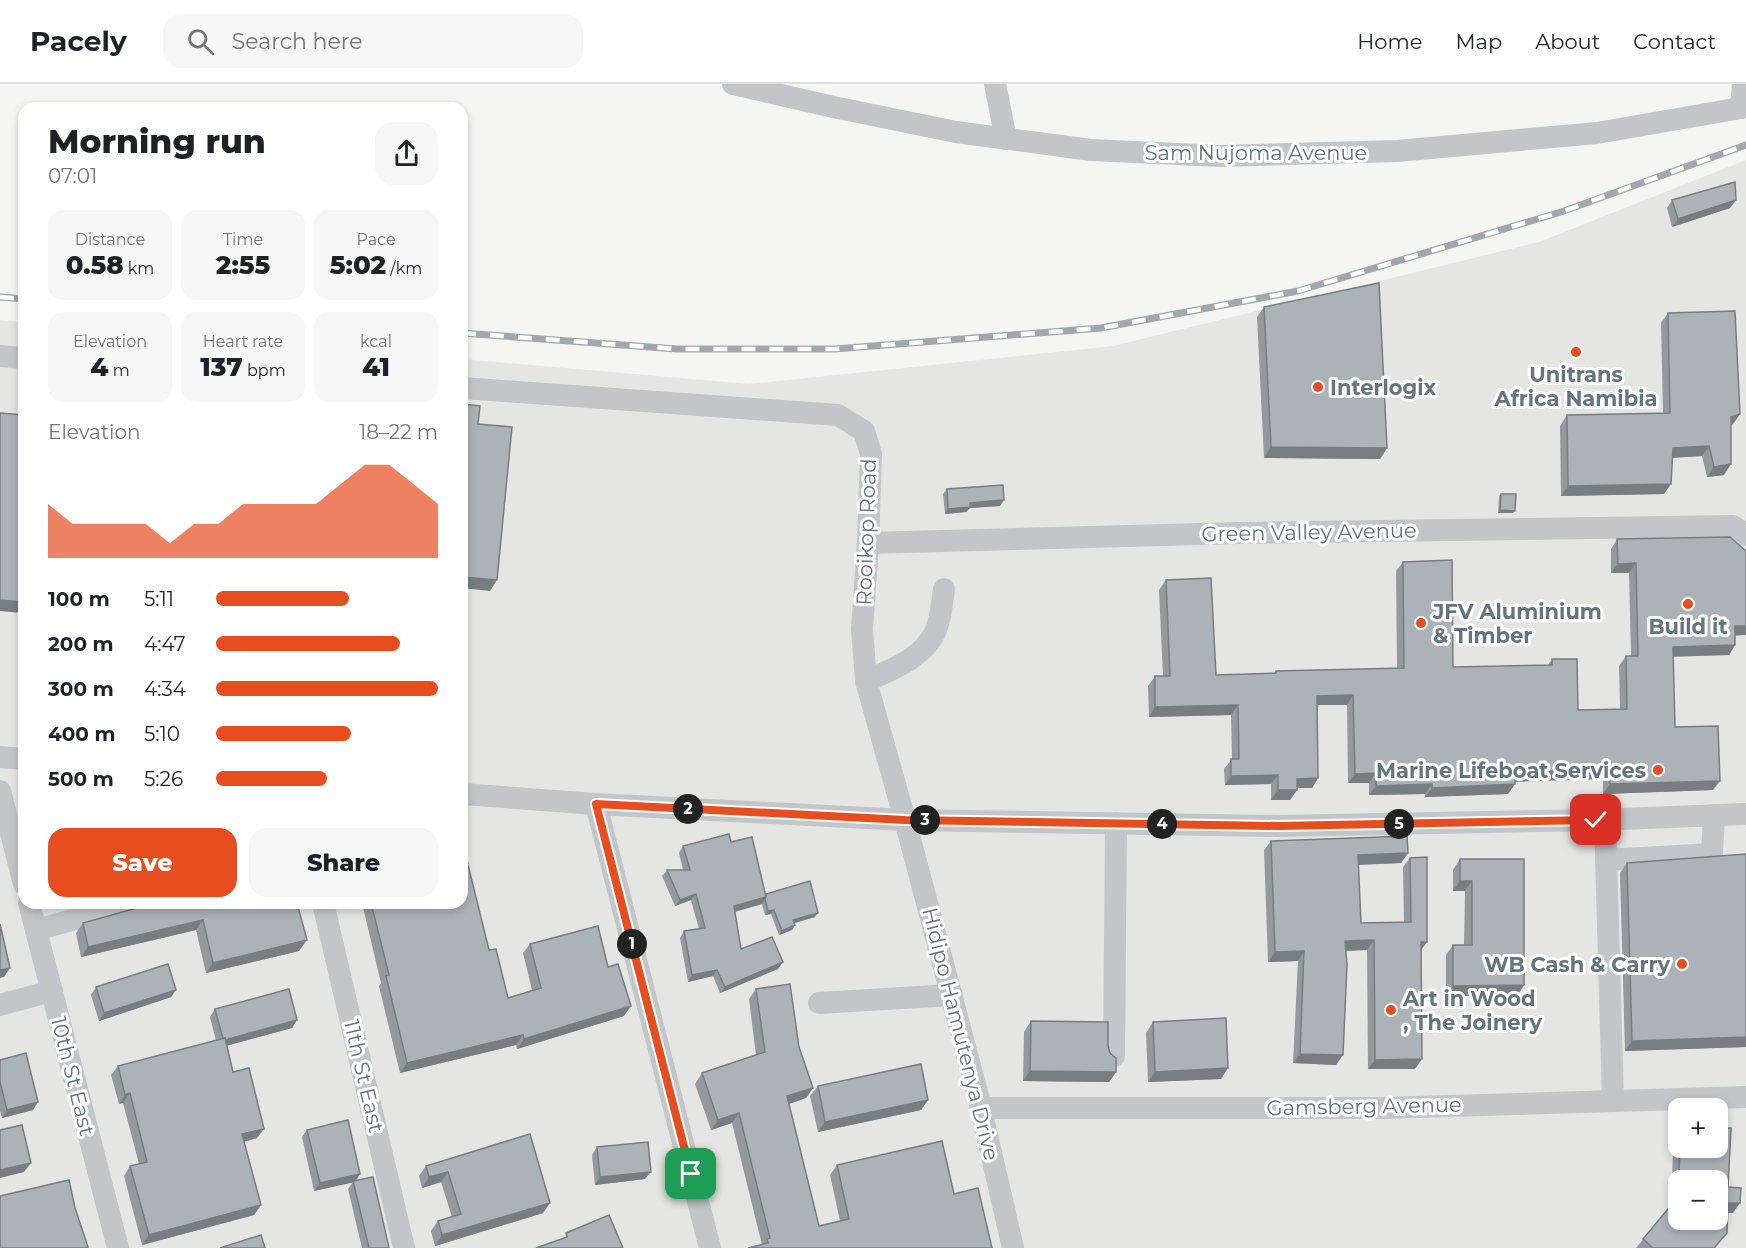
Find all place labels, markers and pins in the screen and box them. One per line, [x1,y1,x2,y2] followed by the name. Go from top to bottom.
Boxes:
[1569,345,1583,359] marker: Unitrans Africa Namibia
[1494,362,1657,411] place label: Unitrans Africa Namibia
[1330,375,1437,400] place label: Interlogix
[1311,380,1325,394] marker: Interlogix
[1681,597,1695,611] marker: Build it
[1432,599,1602,648] place label: JFV Aluminium & Timber
[1648,614,1728,639] place label: Build it
[1414,616,1428,630] marker: JFV Aluminium & Timber
[1376,758,1646,783] place label: Marine Lifeboat Services
[1651,763,1665,777] marker: Marine Lifeboat Services
[673,794,703,824] pin: 2
[1570,794,1621,845] pin
[910,805,940,835] pin: 3
[1147,809,1177,839] pin: 4
[1384,809,1414,839] pin: 5
[617,929,647,959] pin: 1
[1484,952,1670,977] place label: WB Cash & Carry
[1675,957,1689,971] marker: WB Cash & Carry
[1402,986,1543,1035] place label: Art in Wood , The Joinery
[1384,1003,1398,1017] marker: Art in Wood , The Joinery
[665,1148,716,1199] pin

